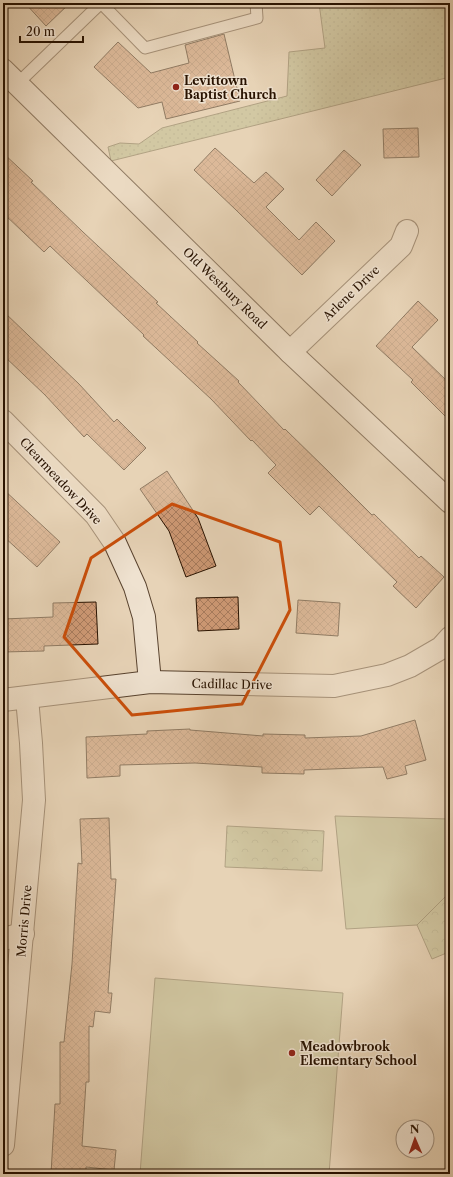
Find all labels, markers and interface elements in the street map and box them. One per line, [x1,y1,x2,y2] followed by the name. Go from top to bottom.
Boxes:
[20,18,83,44] scale bar
[26,24,55,39] text: 20 m
[184,73,277,102] place label: Levittown Baptist Church
[171,82,181,92] marker: Levittown Baptist Church
[180,244,270,332] street label: Old Westbury Road
[319,262,383,324] street label: Arlene Drive
[17,434,105,528] street label: Clearmeadow Drive
[192,676,273,692] street label: Cadillac Drive
[13,884,35,958] street label: Morris Drive
[300,1039,417,1068] place label: Meadowbrook Elementary School
[287,1048,297,1058] marker: Meadowbrook Elementary School
[395,1119,435,1159] north arrow
[410,1122,420,1136] text: N

